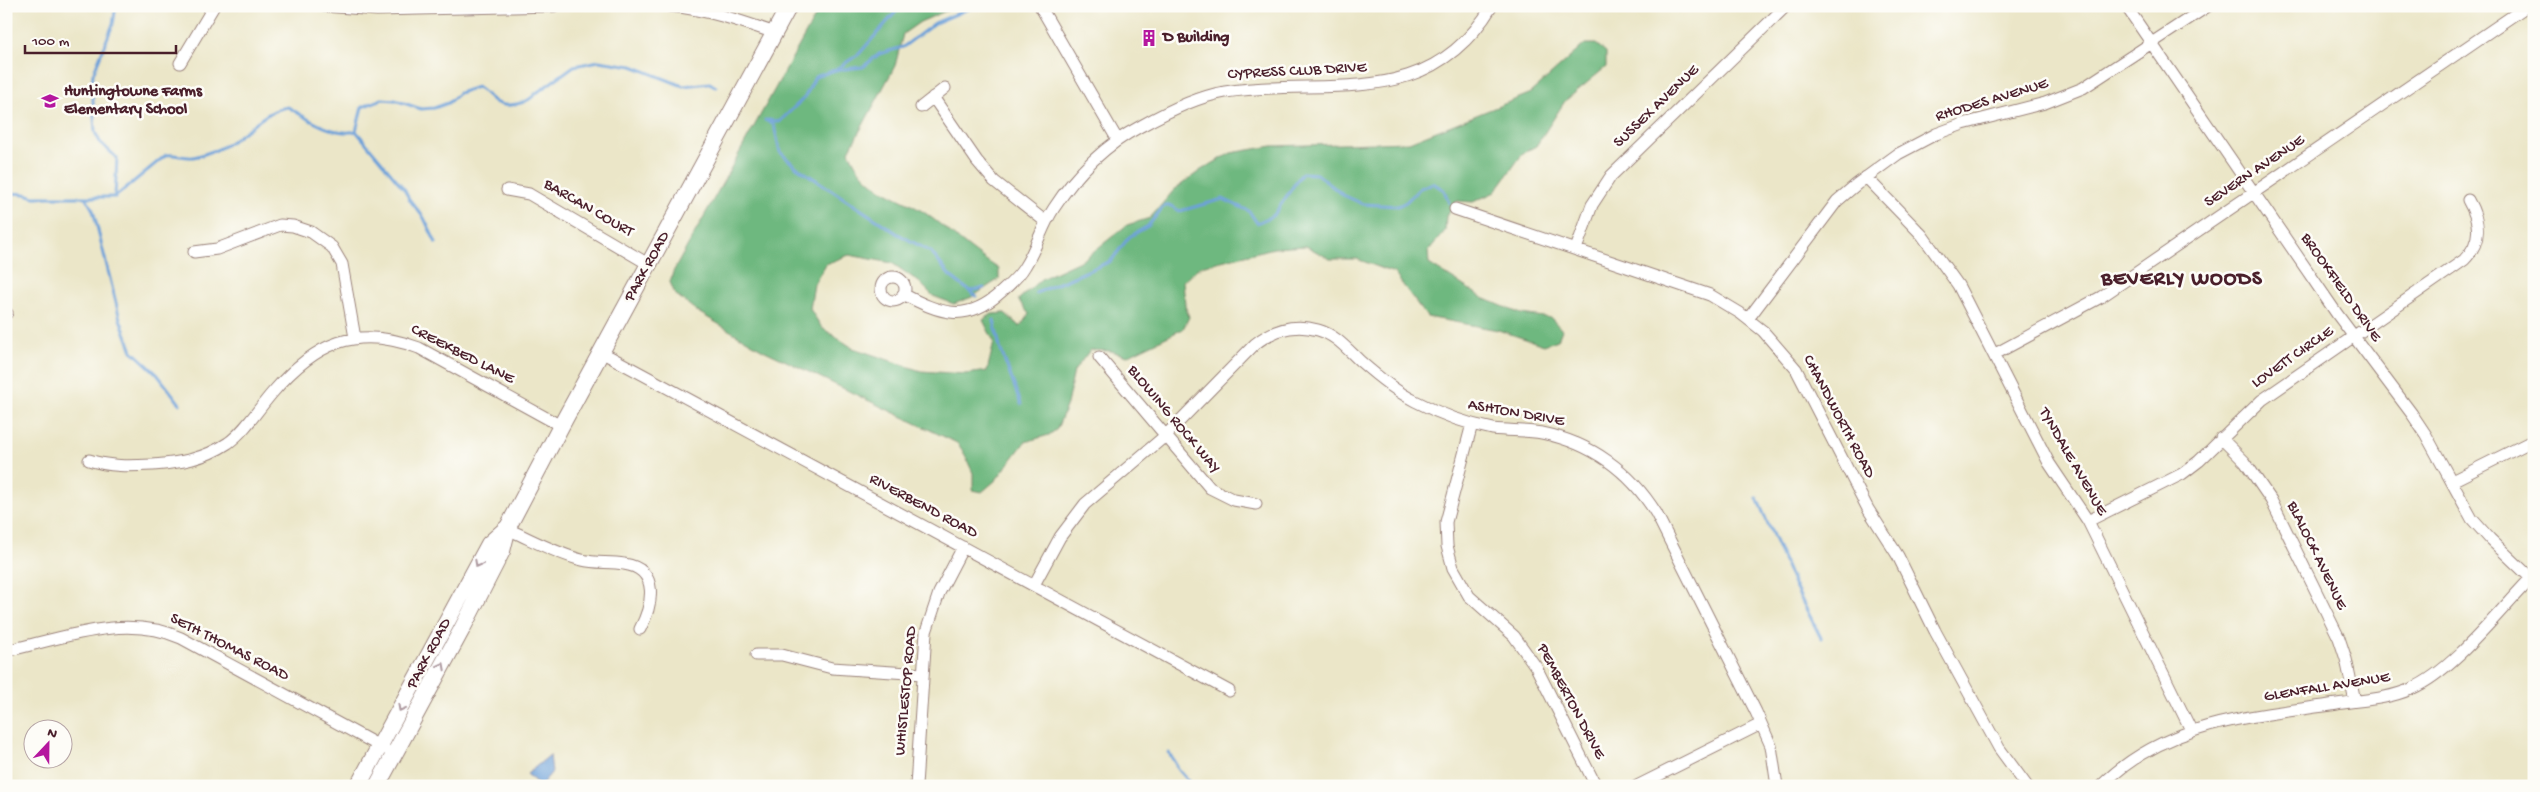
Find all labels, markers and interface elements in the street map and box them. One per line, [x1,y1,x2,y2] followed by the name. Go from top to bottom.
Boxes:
[25,22,176,54] scale bar
[1139,28,1159,48] building icon: D Building
[1161,29,1229,48] place label: D Building
[31,33,70,51] text: 100 m
[1227,59,1368,85] street label: CYPRESS CLUB DRIVE
[1610,61,1705,153] street label: SUSSEX AVENUE
[1933,75,2052,127] street label: RHODES AVENUE
[64,83,203,120] place label: Huntingtowne Farms Elementary School
[40,91,60,111] school or university icon: Huntingtowne Farms Elementary School
[2201,131,2310,213] street label: SEVERN AVENUE
[539,175,637,243] street label: BARCAN COURT
[621,228,675,306] street label: PARK ROAD
[2295,229,2385,347] street label: BROOKFIELD DRIVE
[2100,268,2263,293] district label: BEVERLY WOODS
[407,321,518,390] street label: CREEKBED LANE
[2248,322,2339,393] street label: LOVETT CIRCLE
[1798,352,1879,482] street label: CHANDWORTH ROAD
[1122,361,1224,478] street label: BLOWING ROCK WAY
[1466,396,1567,432] street label: ASHTON DRIVE
[2033,404,2111,520] street label: TYNDALE AVENUE
[865,470,981,544] street label: RIVERBEND ROAD
[2281,498,2351,614] street label: BLALOCK AVENUE
[474,559,484,568] one-way arrow
[166,610,292,686] street label: SETH THOMAS ROAD
[403,615,457,693] street label: PARK ROAD
[892,625,922,756] street label: WHISTLESTOP ROAD
[1531,640,1609,764] street label: PEMBERTON DRIVE
[436,662,446,671] one-way arrow
[2263,668,2392,707] street label: GLENFALL AVENUE
[397,702,407,711] one-way arrow
[22,720,72,770] north arrow
[45,725,59,744] text: N

